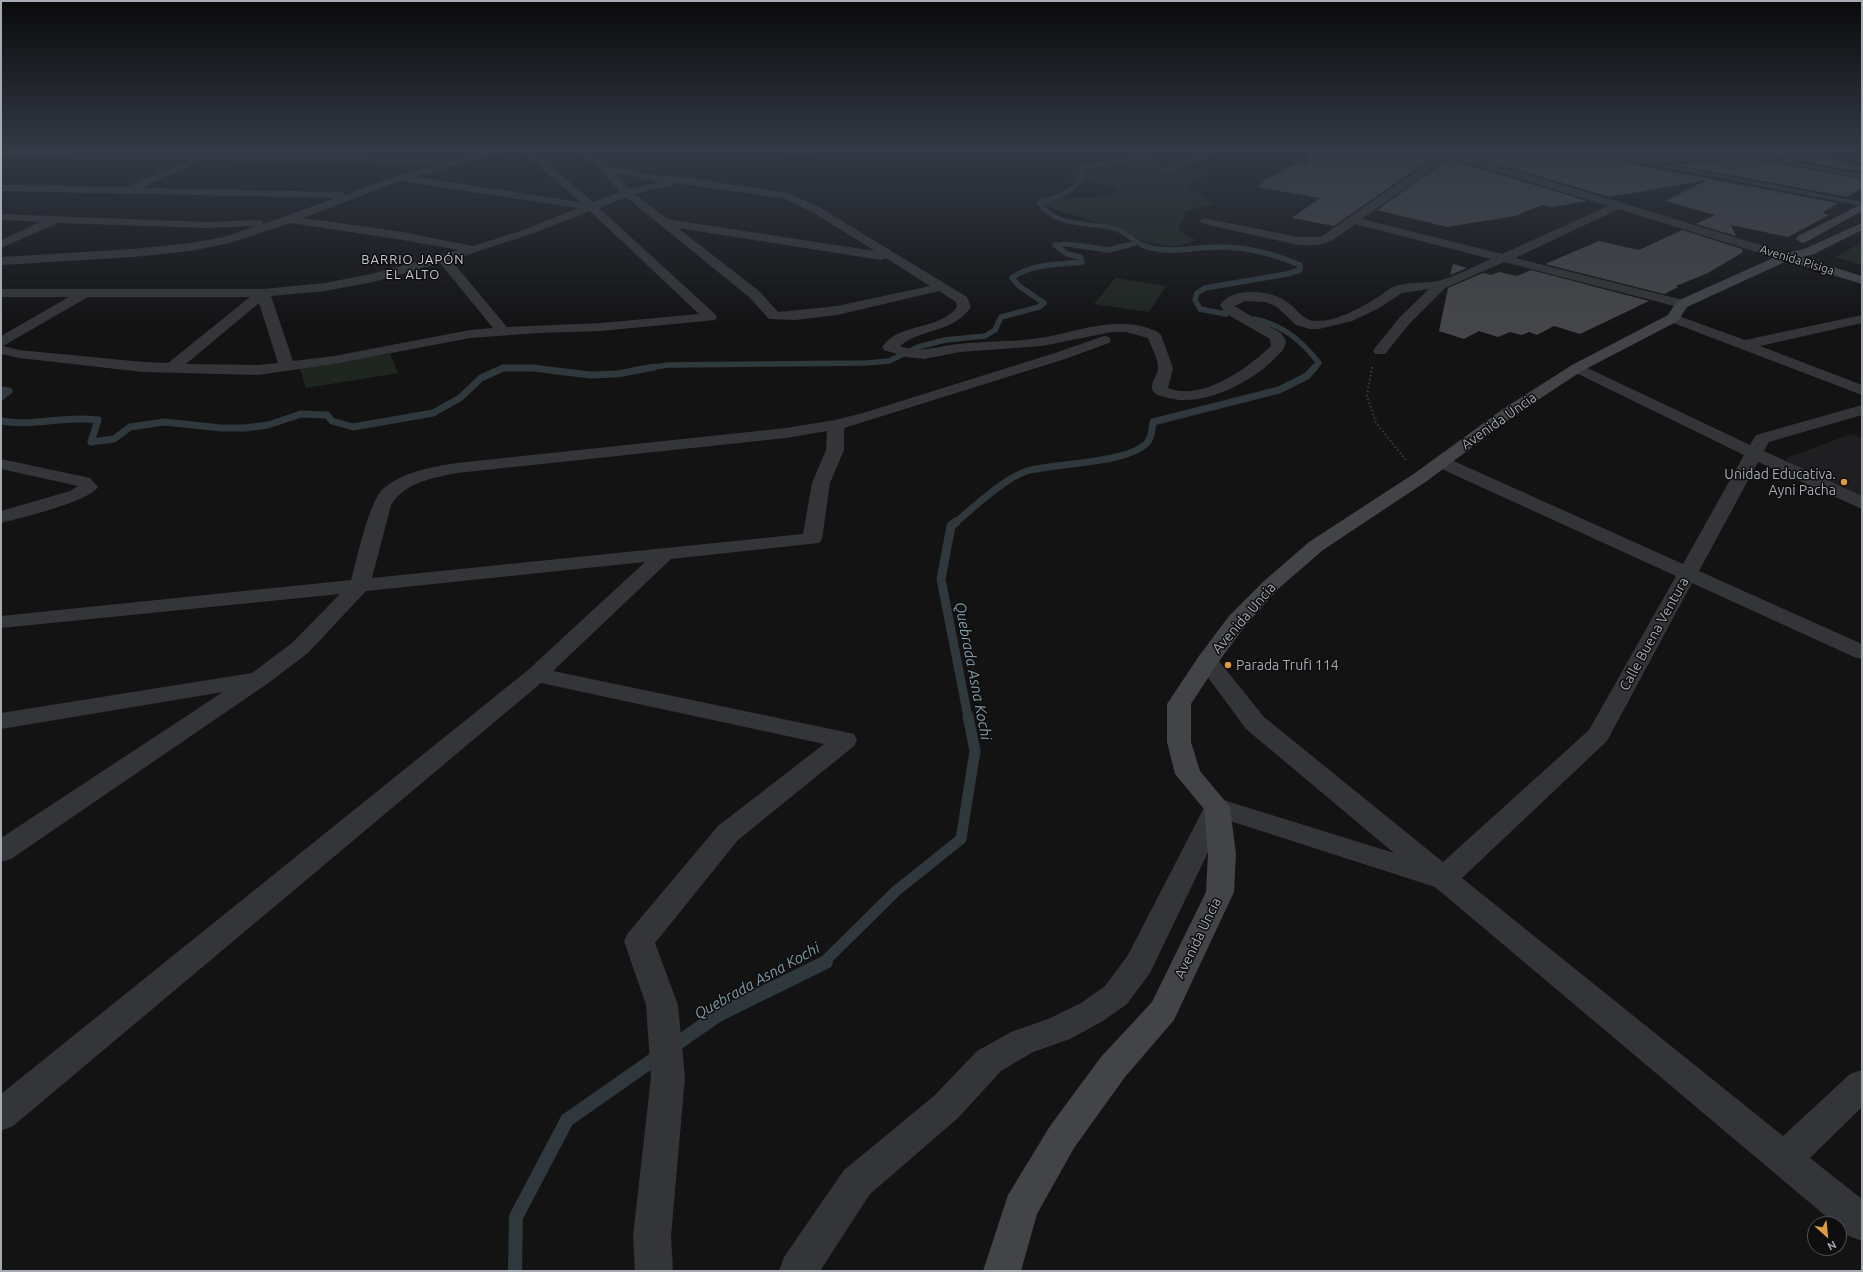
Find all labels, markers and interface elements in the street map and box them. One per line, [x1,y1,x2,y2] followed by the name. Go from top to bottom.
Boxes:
[1758,242,1836,278] street label: Avenida Pisiga
[361,252,465,283] district label: BARRIO JAPÓN EL ALTO
[1458,389,1540,453] street label: Avenida Uncia
[1724,466,1836,498] place label: Unidad Educativa. Ayni Pacha
[1839,477,1849,487] marker: Unidad Educativa. Ayni Pacha
[1616,574,1692,694] street label: Calle Buena Ventura
[1209,579,1279,657] street label: Avenida Uncia
[951,600,995,742] water label: Quebrada Asna Kochi
[1236,657,1339,673] place label: Parada Trufi 114
[1223,660,1233,670] marker: Parada Trufi 114
[1171,895,1225,981] street label: Avenida Uncia
[691,939,823,1023] water label: Quebrada Asna Kochi
[1807,1216,1847,1256] north arrow
[1826,1239,1838,1253] text: N

